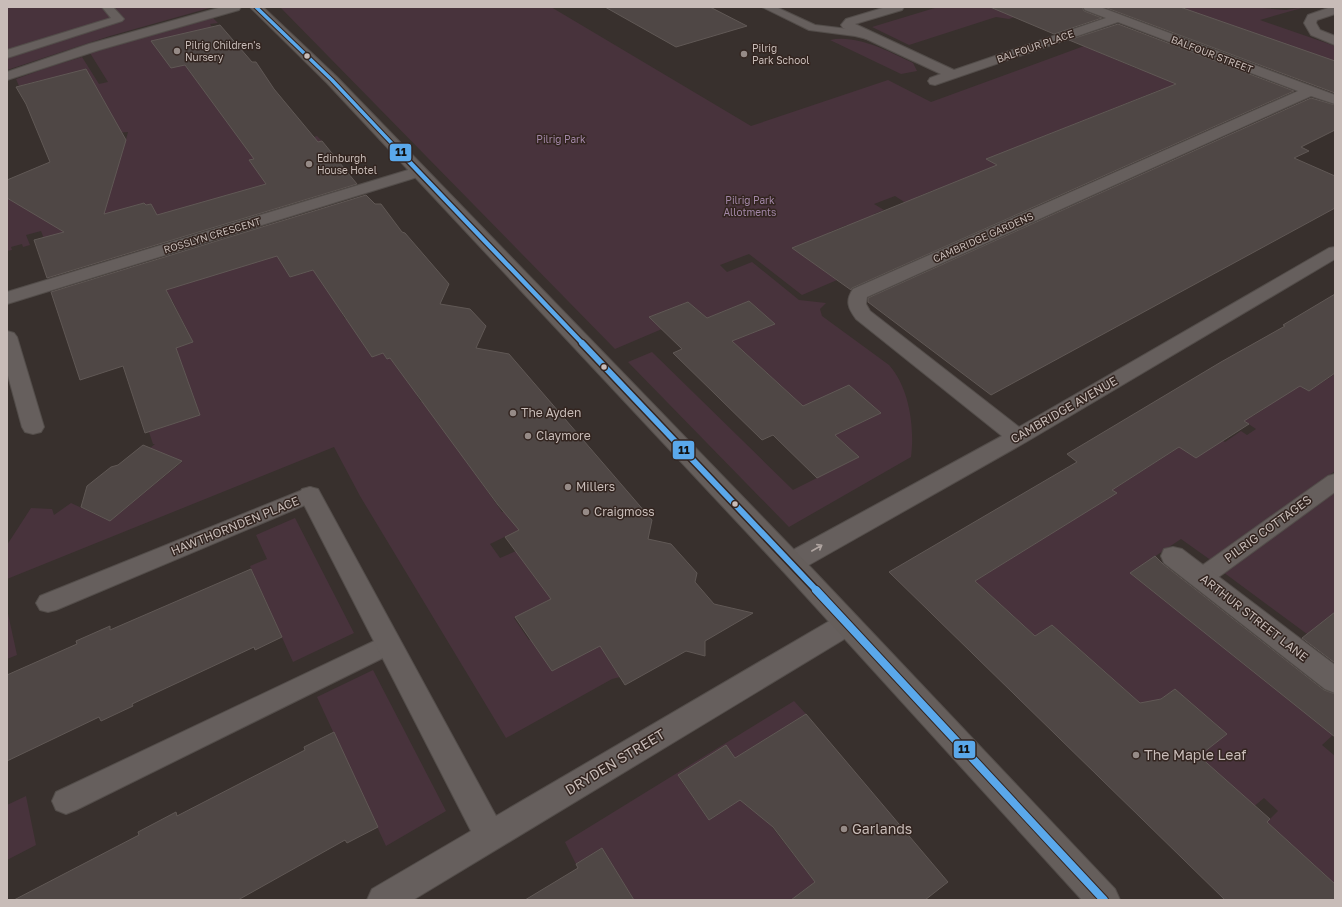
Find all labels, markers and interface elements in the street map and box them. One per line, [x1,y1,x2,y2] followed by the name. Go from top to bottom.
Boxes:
[995,27,1075,65] street label: BALFOUR PLACE
[1169,33,1255,75] street label: BALFOUR STREET
[185,39,261,63] place label: Pilrig Children's Nursery
[752,42,809,66] place label: Pilrig Park School
[172,46,182,56] marker: Pilrig Children's Nursery
[739,49,749,59] marker: Pilrig Park School
[302,51,312,61] unlabelled marker
[536,133,586,145] park label: Pilrig Park
[389,143,412,162] line badge: 11
[395,145,407,158] text: 11
[317,152,377,176] place label: Edinburgh House Hotel
[304,159,314,169] marker: Edinburgh House Hotel
[724,194,776,218] park label: Pilrig Park Allotments
[931,209,1035,265] street label: CAMBRIDGE GARDENS
[162,215,262,255] street label: ROSSLYN CRESCENT
[599,362,609,372] unlabelled marker
[1008,373,1120,446] street label: CAMBRIDGE AVENUE
[521,405,581,420] place label: The Ayden
[508,408,518,418] marker: The Ayden
[536,428,591,443] place label: Claymore
[523,431,533,441] marker: Claymore
[672,440,695,460] line badge: 11
[678,443,690,456] text: 11
[576,479,615,494] place label: Millers
[563,482,573,492] marker: Millers
[1221,492,1315,565] street label: PILRIG COTTAGES
[168,493,301,558] street label: HAWTHORNDEN PLACE
[730,499,740,509] unlabelled marker
[594,504,655,519] place label: Craigmoss
[581,507,591,517] marker: Craigmoss
[811,543,823,551] one-way arrow
[1197,571,1311,664] street label: ARTHUR STREET LANE
[562,725,668,798] street label: DRYDEN STREET
[953,740,976,759] line badge: 11
[958,742,970,755] text: 11
[1144,746,1246,763] place label: The Maple Leaf
[1131,750,1141,760] marker: The Maple Leaf
[852,820,912,837] place label: Garlands
[839,824,849,834] marker: Garlands

